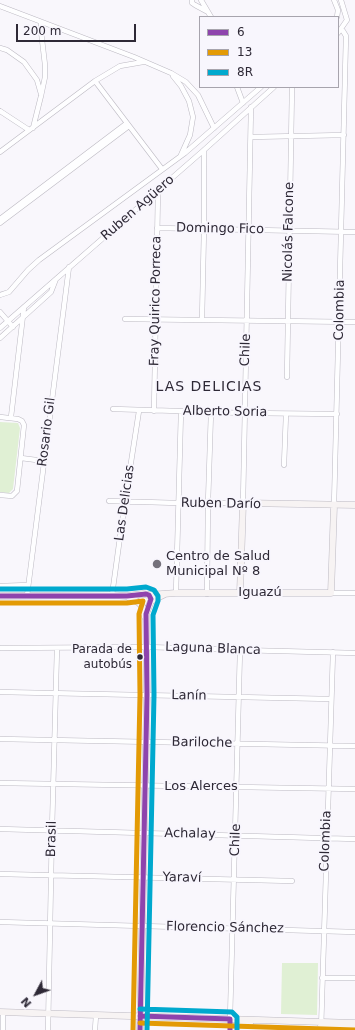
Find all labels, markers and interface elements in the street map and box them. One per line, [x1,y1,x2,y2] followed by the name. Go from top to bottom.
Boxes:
[18,16,138,42] scale bar
[199,16,339,88] legend
[23,24,61,38] text: 200 m
[237,25,245,39] text: 6
[237,45,252,59] text: 13
[237,65,253,79] text: 8R
[98,172,178,244] street label: Ruben Agüero
[280,182,298,282] street label: Nicolás Falcone
[176,220,264,238] street label: Domingo Fico
[147,236,165,366] street label: Fray Quirico Porreca
[332,279,348,341] street label: Colombia
[238,333,254,367] street label: Chile
[156,379,262,395] district label: LAS DELICIAS
[35,397,59,467] street label: Rosario Gil
[183,403,267,421] street label: Alberto Soria
[112,464,138,542] street label: Las Delicias
[181,496,261,512] street label: Ruben Darío
[166,549,270,580] place label: Centro de Salud Municipal Nº 8
[151,558,163,570] marker: Centro de Salud Municipal Nº 8
[238,585,282,601] street label: Iguazú
[165,640,261,658] street label: Laguna Blanca
[72,643,132,671] place label: Parada de autobús
[135,652,145,662] marker: Parada de autobús
[171,688,207,704] street label: Lanín
[171,735,233,751] street label: Bariloche
[164,779,238,795] street label: Los Alerces
[317,810,335,872] street label: Colombia
[44,821,60,857] street label: Brasil
[228,823,244,857] street label: Chile
[164,826,216,842] street label: Achalay
[163,870,201,886] street label: Yaraví
[166,919,284,937] street label: Florencio Sánchez
[16,974,56,1014] north arrow
[19,994,34,1010] text: N

